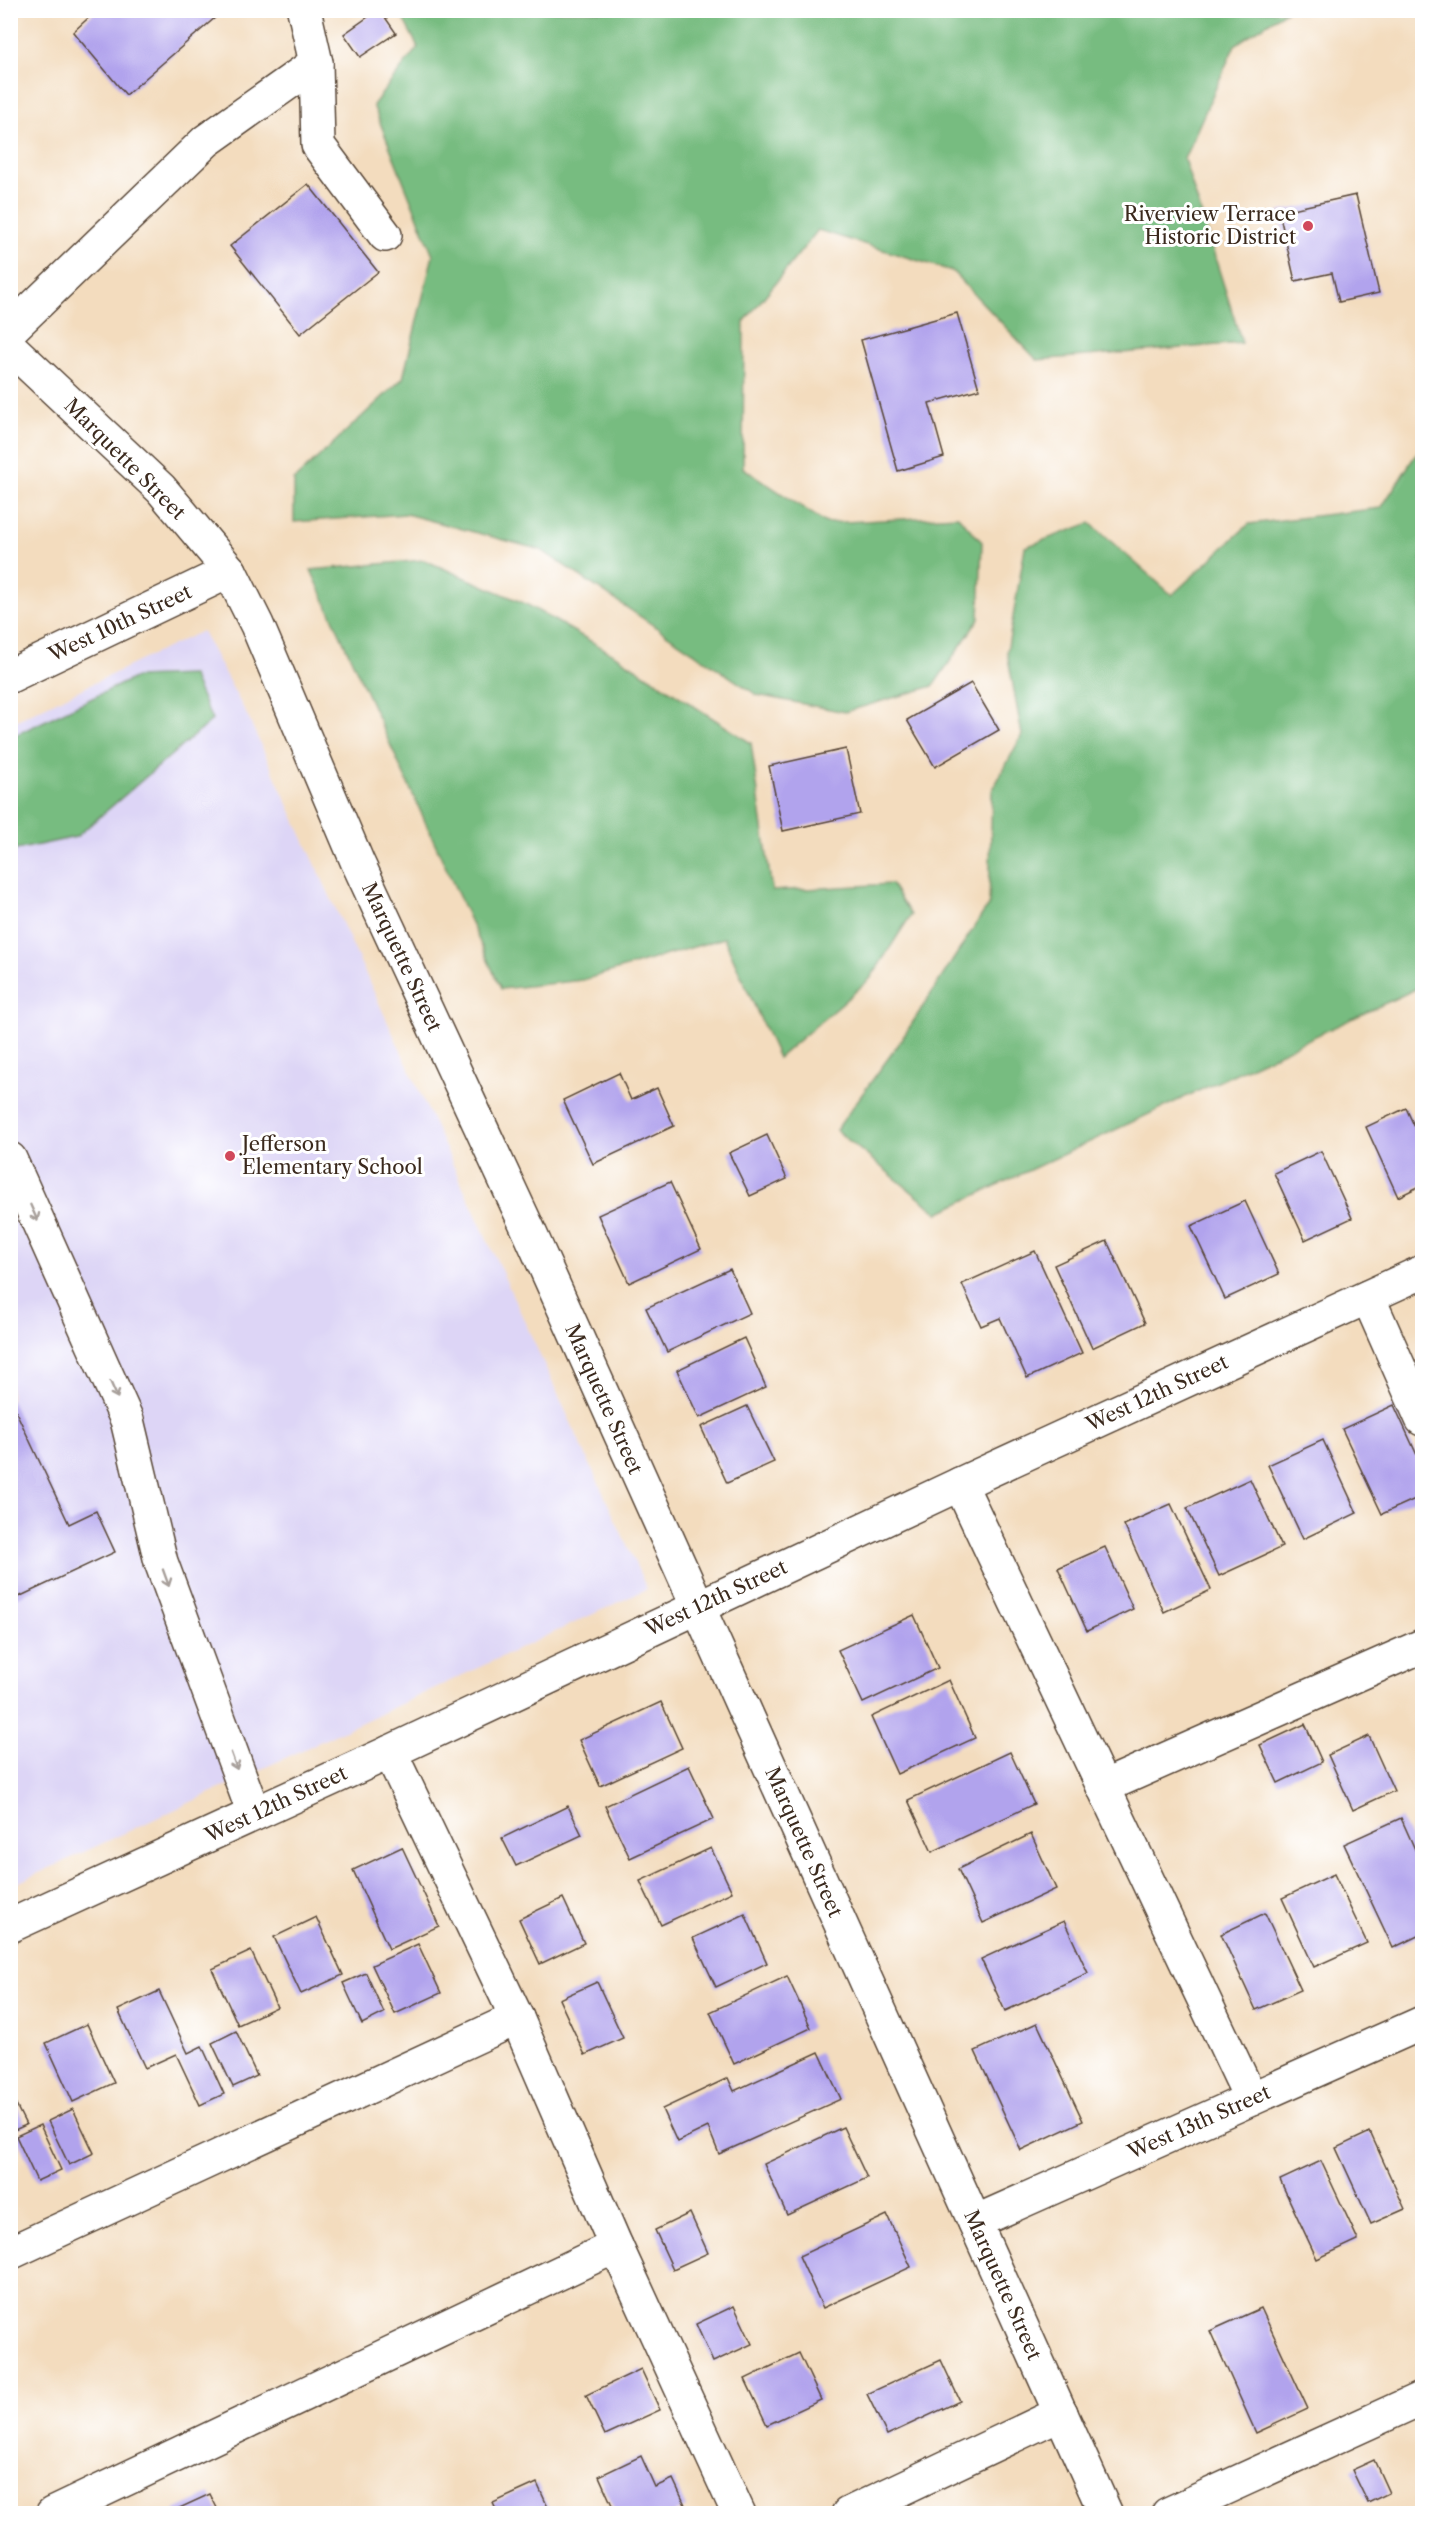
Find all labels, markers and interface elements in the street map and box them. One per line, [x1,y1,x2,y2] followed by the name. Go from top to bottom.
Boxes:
[1124,202,1296,249] place label: Riverview Terrace Historic District
[1301,219,1315,233] marker: Riverview Terrace Historic District
[59,393,191,525] street label: Marquette Street
[44,579,195,667] street label: West 10th Street
[357,879,447,1035] street label: Marquette Street
[239,1132,423,1179] place label: Jefferson Elementary School
[223,1149,237,1163] marker: Jefferson Elementary School
[29,1203,41,1221] one-way arrow
[560,1320,648,1478] street label: Marquette Street
[1081,1350,1232,1437] street label: West 12th Street
[109,1381,121,1399] one-way arrow
[640,1555,791,1642] street label: West 12th Street
[162,1568,173,1587] one-way arrow
[229,1751,240,1770] one-way arrow
[200,1761,351,1848] street label: West 12th Street
[760,1763,848,1921] street label: Marquette Street
[1123,2080,1274,2165] street label: West 13th Street
[959,2206,1047,2364] street label: Marquette Street

